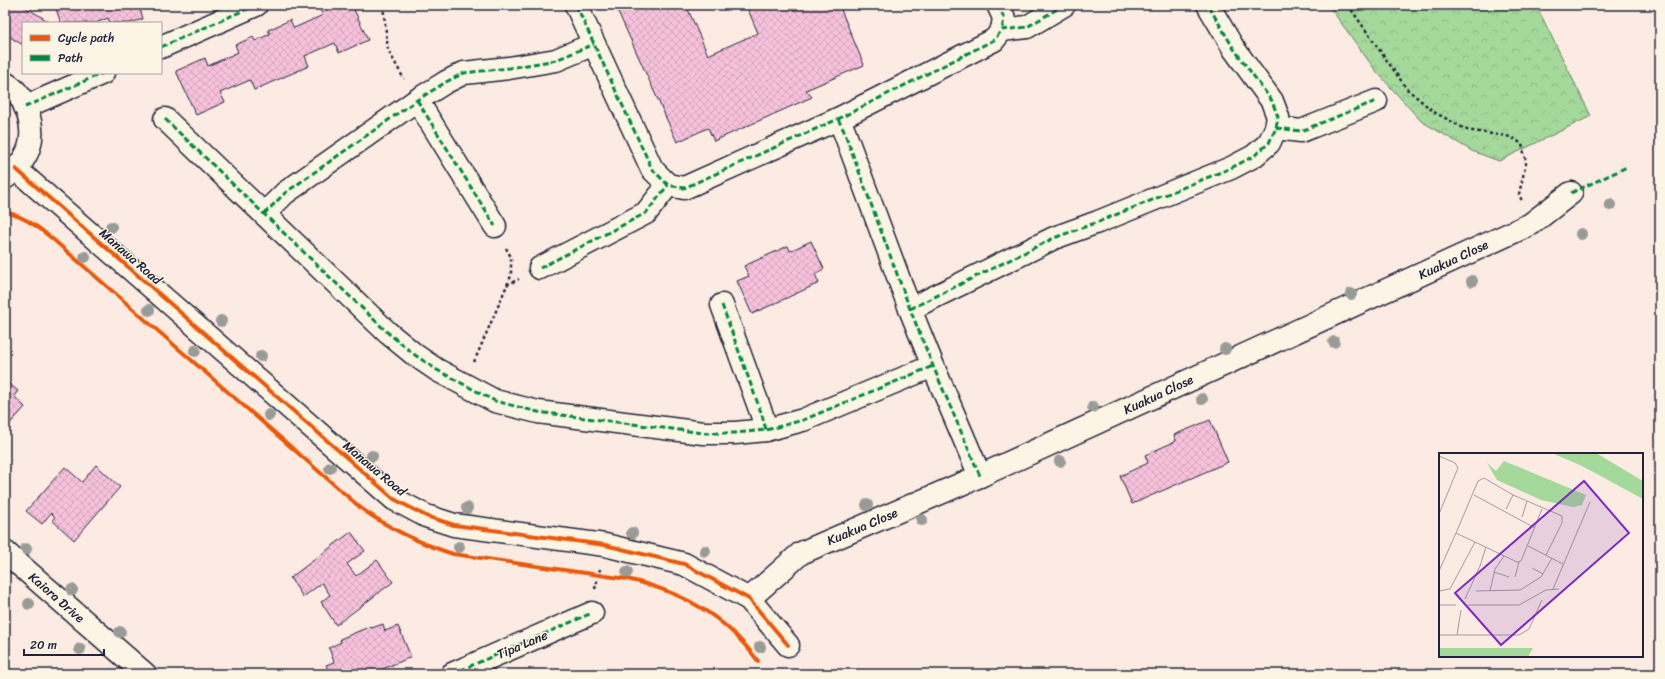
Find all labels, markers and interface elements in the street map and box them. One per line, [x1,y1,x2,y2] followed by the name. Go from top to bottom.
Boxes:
[22,22,162,74] legend
[58,27,114,49] text: Cycle path
[58,47,83,69] text: Path
[94,222,168,291] street label: Manawa Road
[1414,233,1492,286] street label: Kuakua Close
[1119,368,1197,421] street label: Kuakua Close
[338,435,413,503] street label: Manawa Road
[1439,453,1643,657] inset map
[823,501,901,552] street label: Kuakua Close
[23,566,90,629] street label: Kaiora Drive
[493,623,552,666] street label: Tipa Lane
[24,631,104,657] scale bar
[30,634,57,656] text: 20 m

